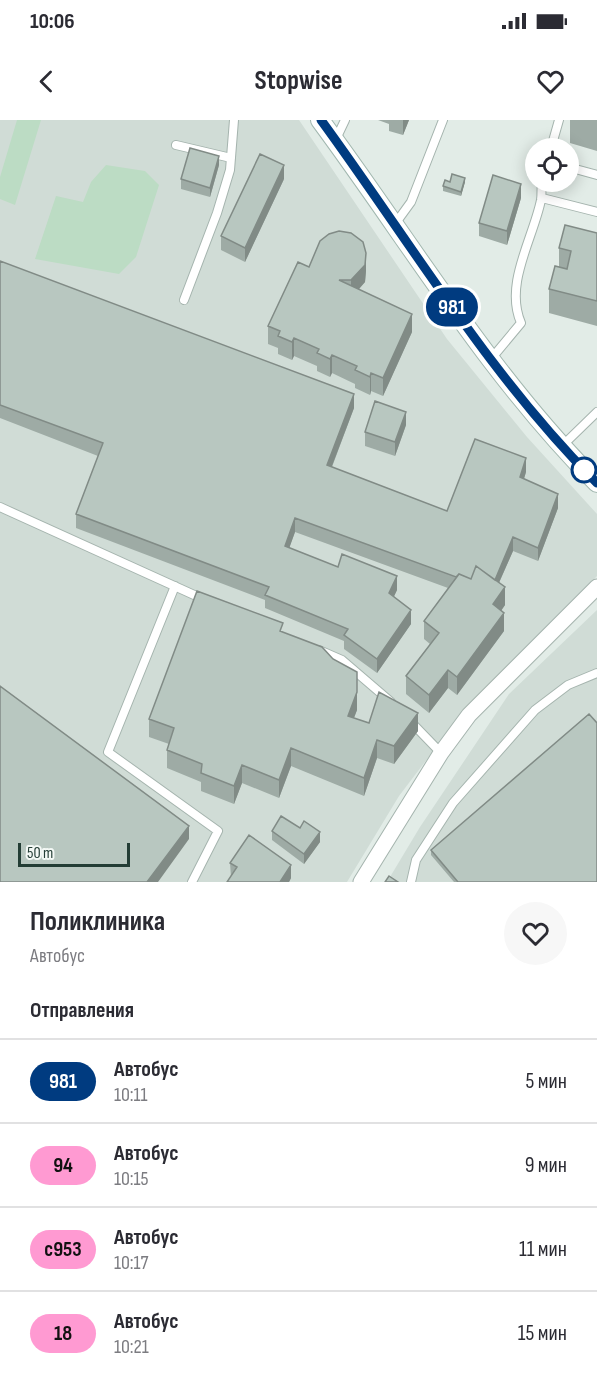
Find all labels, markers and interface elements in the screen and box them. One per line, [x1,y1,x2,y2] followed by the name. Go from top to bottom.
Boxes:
[30,8,75,35] text: 10:06
[30,65,63,98] icon: back
[255,65,342,97] text: Stopwise
[534,65,567,98] icon: heart
[525,138,579,192] map controls
[525,138,579,192] button: locate
[418,288,486,327] line badge: 981
[438,295,466,320] text: 981
[571,457,597,483] unlabelled marker
[18,840,130,868] scale bar
[27,844,53,863] text: 50 m
[504,902,567,965] button: heart
[30,905,165,938] text: Поликлиника
[30,944,85,968] text: Автобус
[30,997,134,1024] text: Отправления
[114,1056,179,1083] text: Автобус
[526,1068,567,1095] text: 5 мин
[49,1069,77,1094] text: 981
[114,1083,147,1107] text: 10:11
[114,1140,179,1167] text: Автобус
[525,1152,567,1179] text: 9 мин
[53,1153,73,1178] text: 94
[114,1167,148,1191] text: 10:15
[114,1224,179,1251] text: Автобус
[519,1236,567,1263] text: 11 мин
[44,1237,82,1262] text: с953
[114,1251,148,1275] text: 10:17
[114,1308,179,1335] text: Автобус
[518,1320,567,1347] text: 15 мин
[54,1321,72,1346] text: 18
[114,1335,149,1359] text: 10:21

